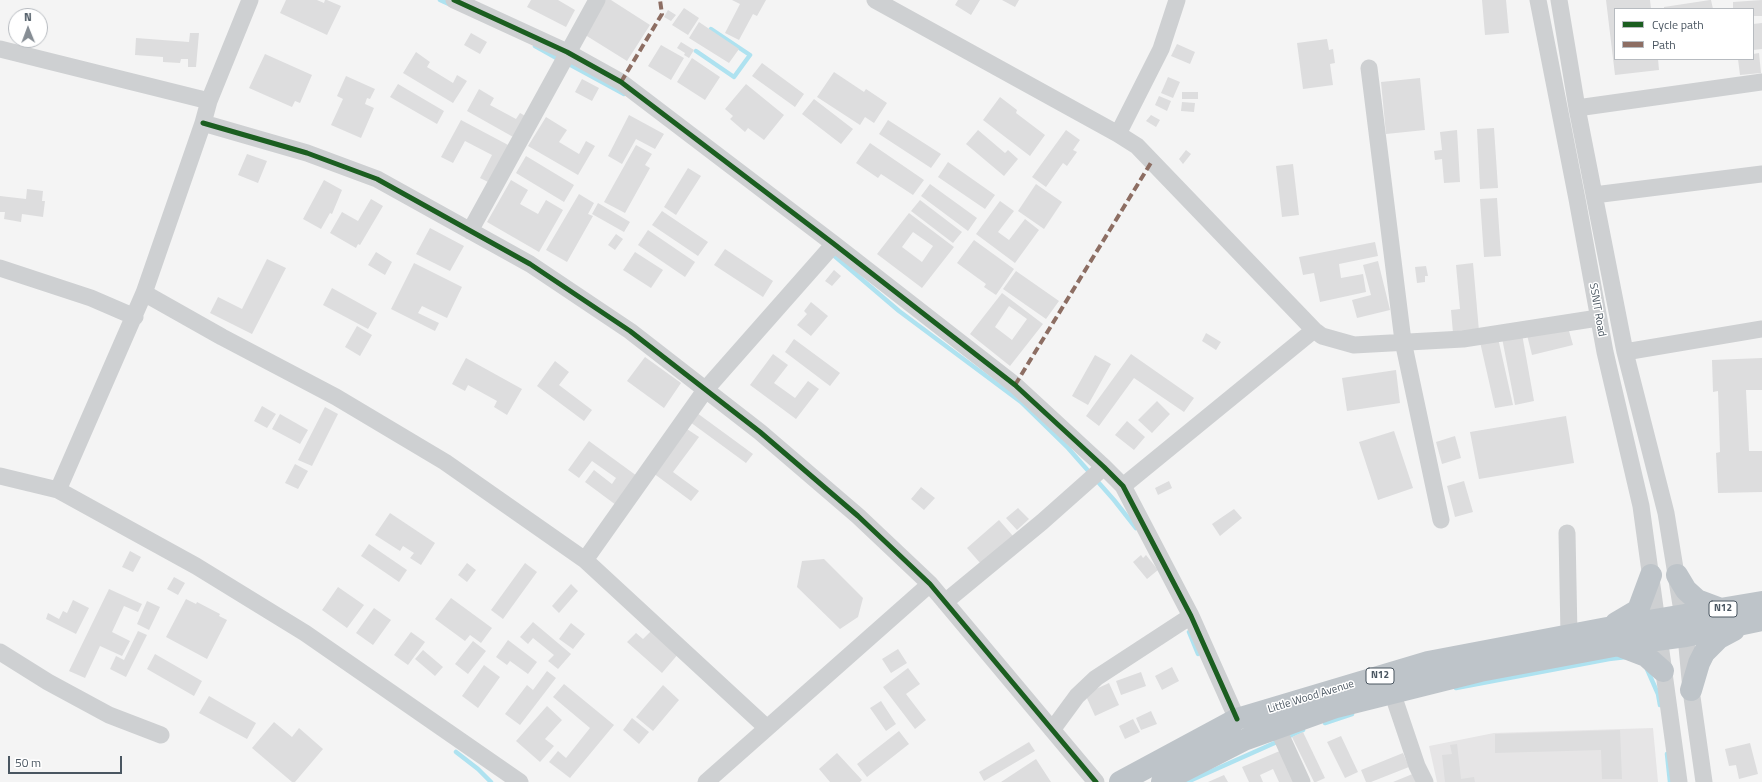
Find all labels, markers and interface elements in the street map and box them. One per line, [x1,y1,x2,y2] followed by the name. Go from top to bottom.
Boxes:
[8,8,48,48] north arrow
[1614,8,1754,60] legend
[24,9,32,25] text: N
[1652,15,1704,34] text: Cycle path
[1652,35,1676,54] text: Path
[1586,282,1608,338] street label: SSNIT Road
[1709,601,1737,617] road number: N12
[1366,668,1394,684] road number: N12
[1266,678,1356,716] street label: Little Wood Avenue
[10,748,124,774] scale bar
[15,753,41,772] text: 50 m

